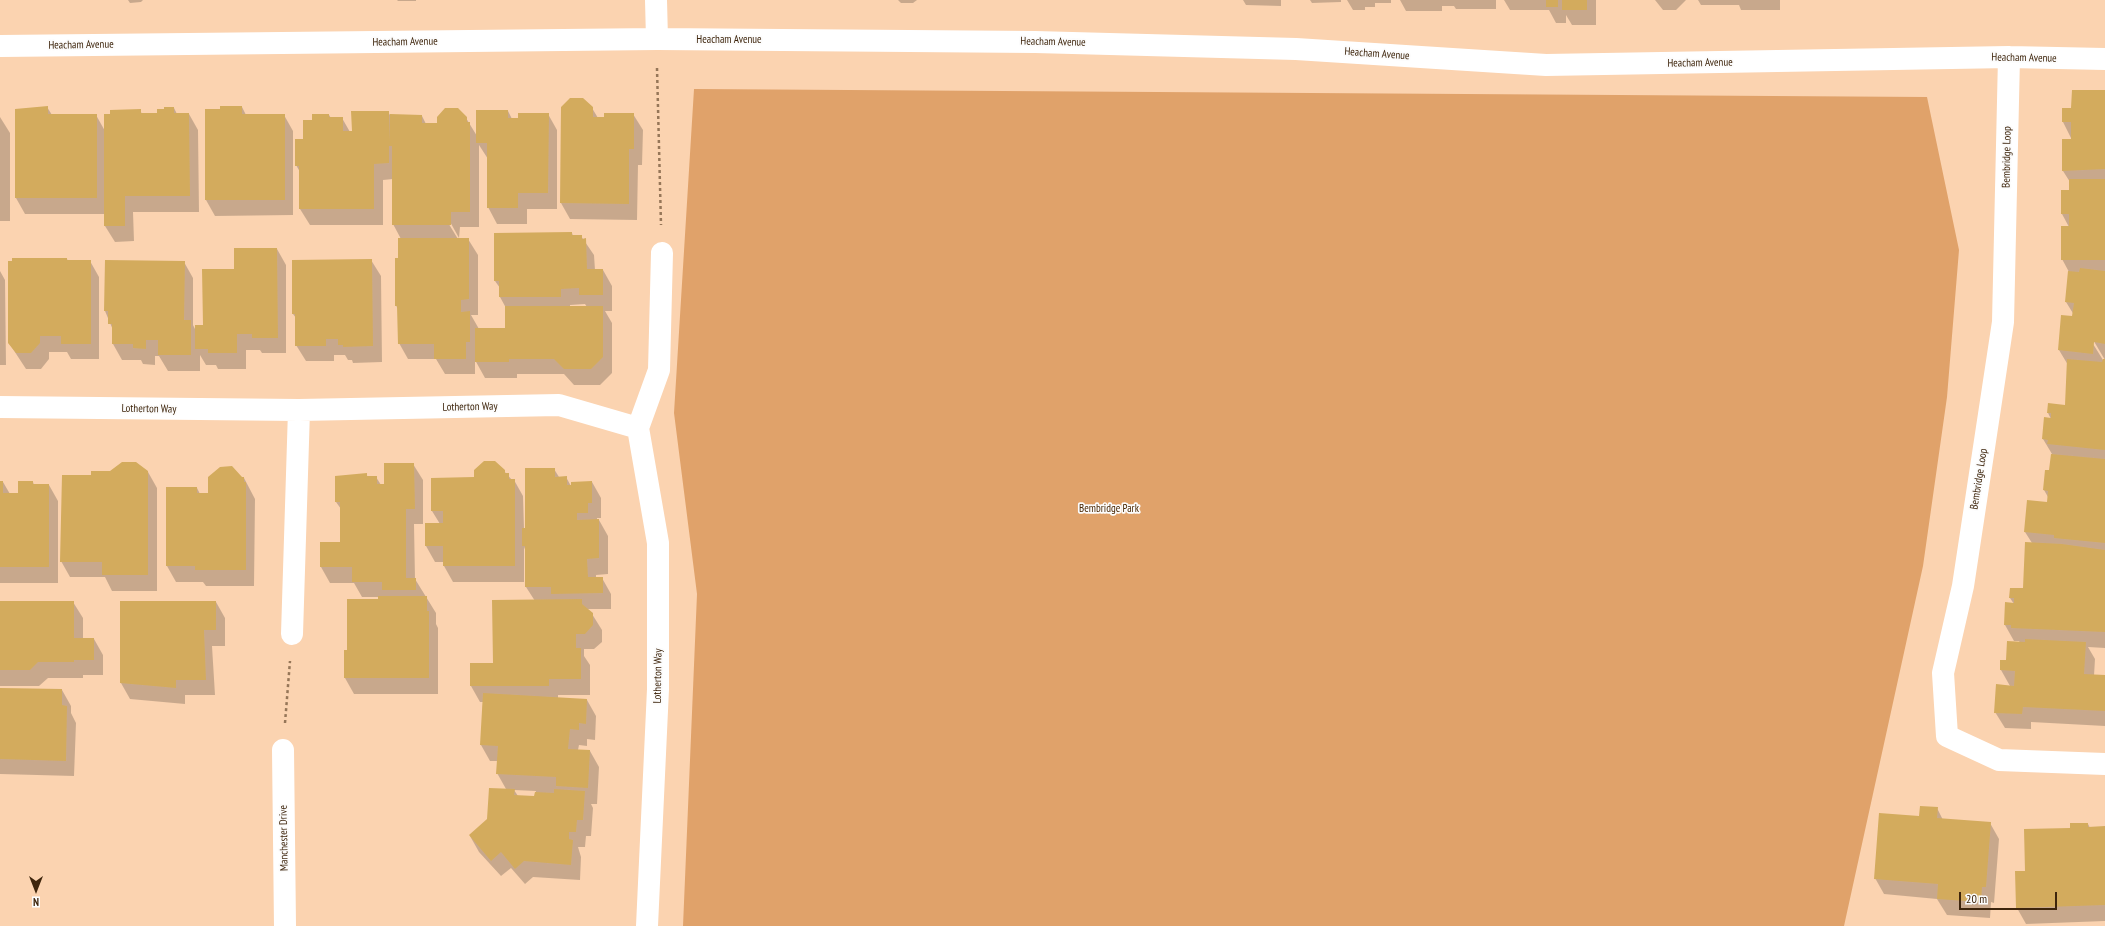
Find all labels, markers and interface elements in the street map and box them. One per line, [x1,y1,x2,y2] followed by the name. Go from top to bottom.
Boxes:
[696,33,762,47] street label: Heacham Avenue
[372,35,438,49] street label: Heacham Avenue
[1020,35,1086,49] street label: Heacham Avenue
[48,38,114,52] street label: Heacham Avenue
[1344,45,1410,63] street label: Heacham Avenue
[1991,51,2057,65] street label: Heacham Avenue
[1667,56,1733,70] street label: Heacham Avenue
[2000,126,2014,188] street label: Bembridge Loop
[442,400,498,414] street label: Lotherton Way
[121,402,177,416] street label: Lotherton Way
[1968,447,1990,511] street label: Bembridge Loop
[1079,502,1139,516] park label: Bembridge Park
[651,648,665,704] street label: Lotherton Way
[277,805,291,871] street label: Manchester Drive
[16,870,56,910] north arrow
[1961,884,2059,910] scale bar
[1966,891,1987,906] text: 20 m
[33,895,39,909] text: N

